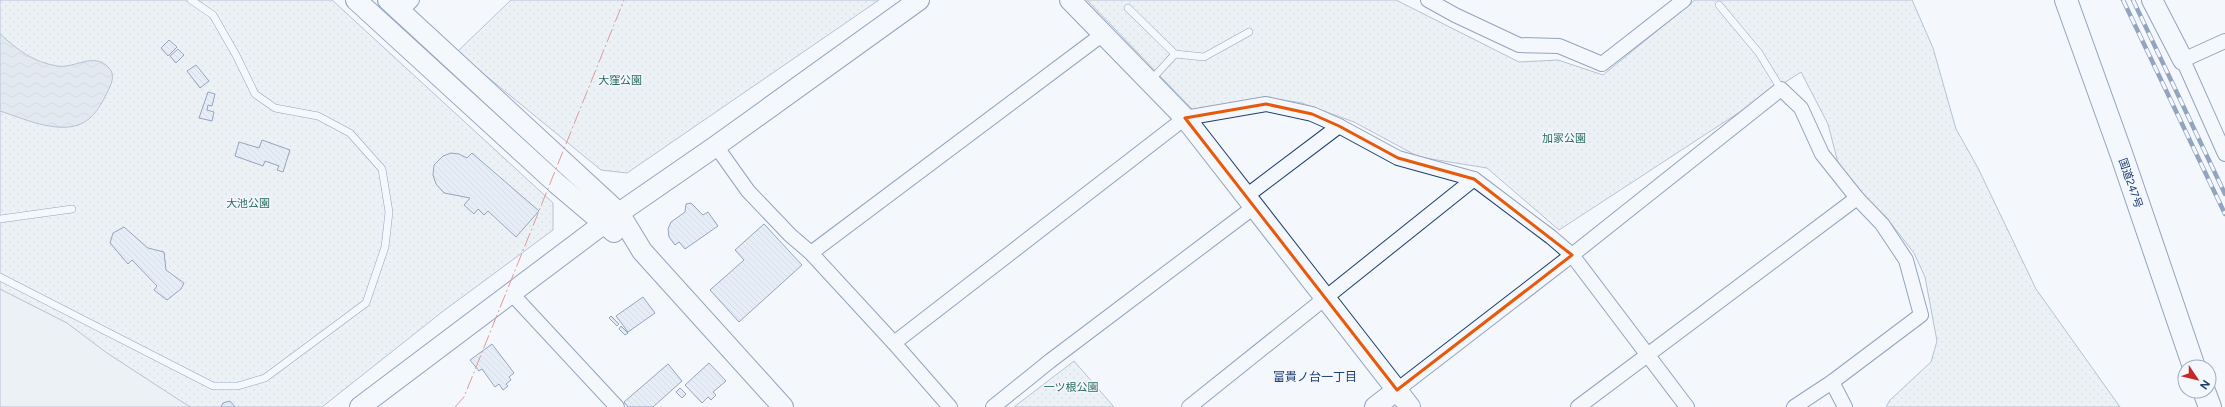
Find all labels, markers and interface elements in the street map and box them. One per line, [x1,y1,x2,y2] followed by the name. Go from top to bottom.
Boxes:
[598,74,642,87] park label: 大窪公園
[1542,132,1586,145] park label: 加家公園
[2116,157,2145,210] street label: 国道247号
[226,197,270,210] park label: 大池公園
[2177,359,2217,399] north arrow
[1273,370,1357,384] district label: 富貴ノ台一丁目
[2197,377,2213,392] text: N
[1044,381,1099,394] park label: 一ツ根公園

